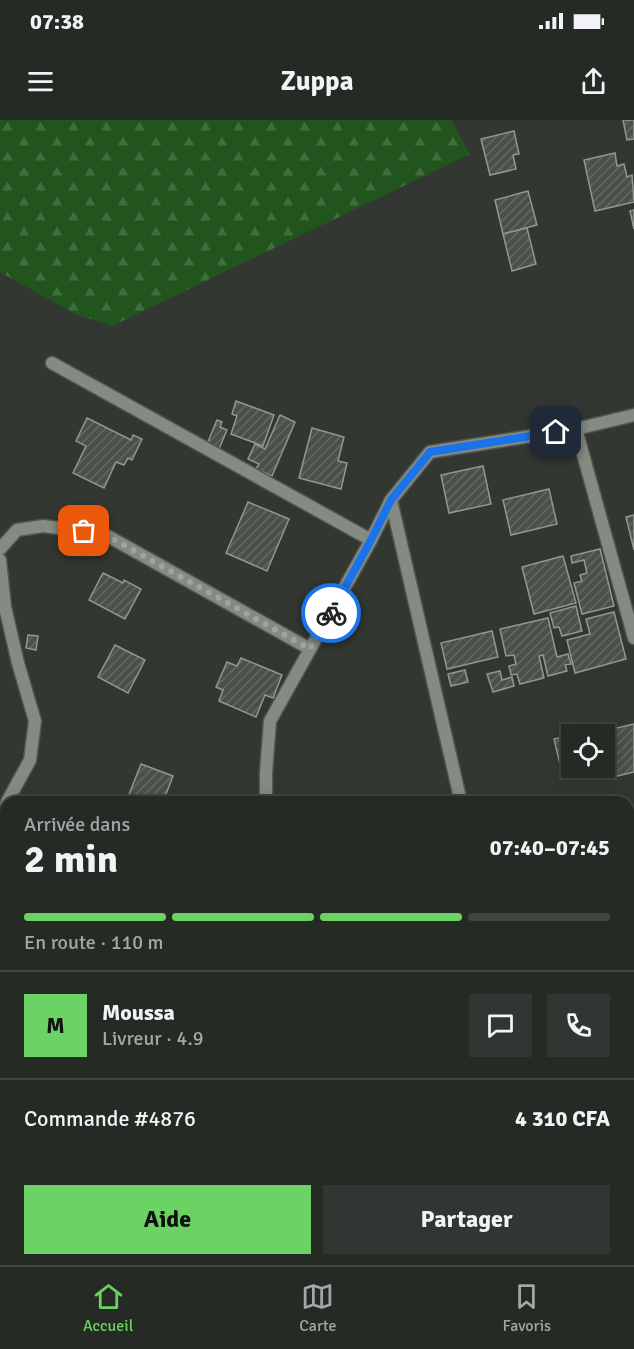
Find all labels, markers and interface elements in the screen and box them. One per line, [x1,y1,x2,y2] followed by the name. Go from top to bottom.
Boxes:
[30,8,84,35] text: 07:38
[24,65,57,98] icon: menu
[281,65,353,98] text: Zuppa
[577,65,610,98] icon: share
[530,406,581,457] pin
[539,415,572,448] icon: home
[58,505,109,556] pin
[67,514,100,547] icon: bag
[301,583,361,643] courier
[315,597,348,630] icon: bike
[561,724,615,778] map controls
[561,724,615,778] button: locate
[24,812,130,837] text: Arrivée dans
[490,834,610,861] text: 07:40–07:45
[24,835,118,883] text: 2 min
[24,930,163,955] text: En route · 110 m
[469,994,532,1057] button: chat
[547,994,610,1057] button: phone
[102,999,175,1026] text: Moussa
[46,1012,65,1039] text: M
[102,1026,203,1051] text: Livreur · 4.9
[24,1105,196,1132] text: Commande #4876
[515,1105,610,1132] text: 4 310 CFA
[24,1185,311,1254] button: Aide
[323,1185,610,1254] button: Partager
[83,1280,133,1336] tab: Accueil
[299,1280,337,1336] tab: Carte
[502,1280,551,1336] tab: Favoris

